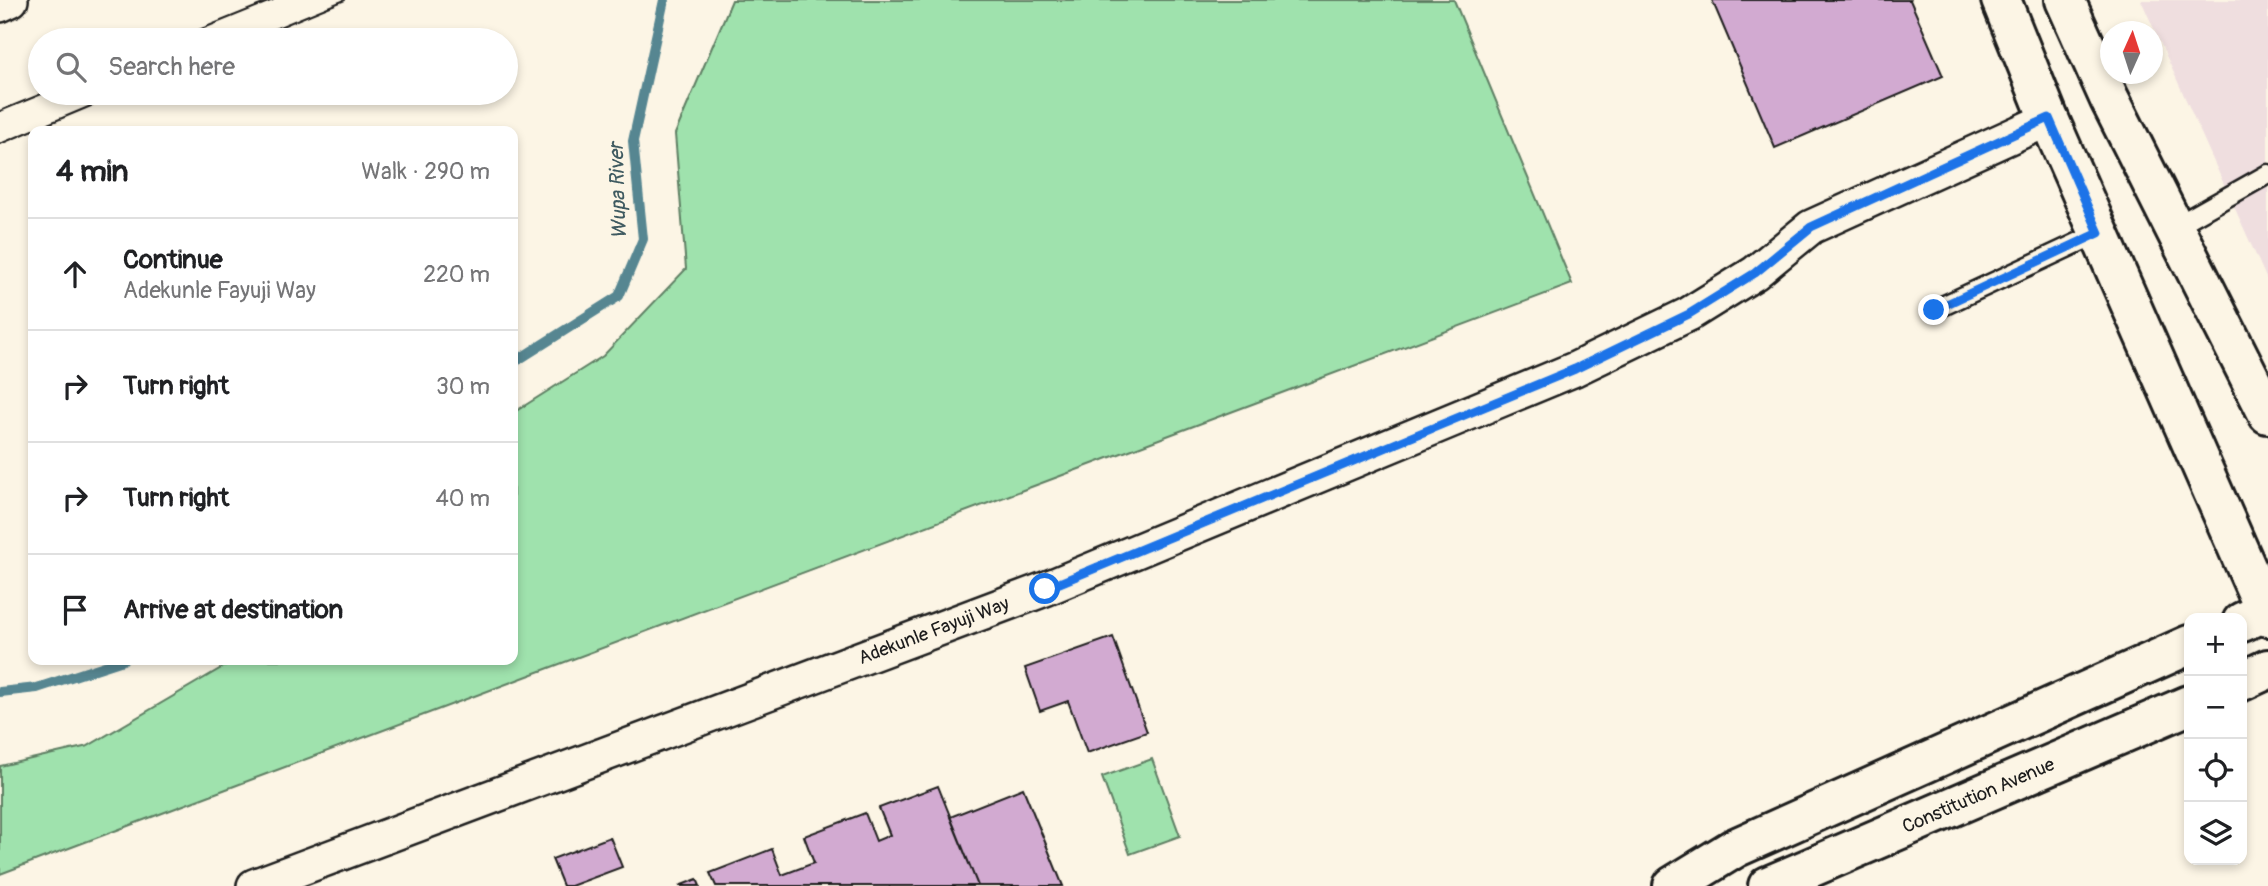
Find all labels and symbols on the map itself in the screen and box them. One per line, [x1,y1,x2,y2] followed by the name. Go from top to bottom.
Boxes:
[2100,21,2163,84] north arrow
[603,140,633,240] water label: Wupa River
[1918,294,1949,325] route end
[1029,573,1060,604] route start
[855,592,1013,670] street label: Adekunle Fayuji Way
[1899,752,2059,839] street label: Constitution Avenue

